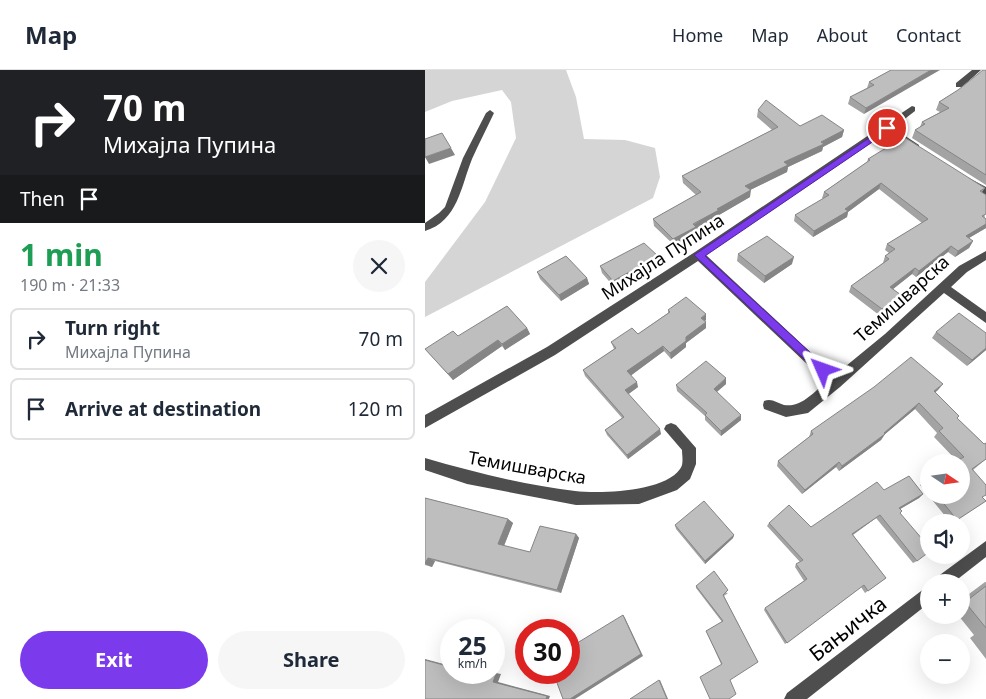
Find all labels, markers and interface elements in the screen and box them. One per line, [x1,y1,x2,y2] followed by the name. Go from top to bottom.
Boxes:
[25,18,77,51] text: Map
[672,23,723,47] text: Home
[751,23,789,47] text: Map
[817,23,868,47] text: About
[896,23,961,47] text: Contact
[103,84,186,131] text: 70 m
[20,90,85,155] icon: right
[866,107,908,149] pin
[873,114,901,142] icon: arrive
[103,129,276,159] text: Михајла Пупина
[75,185,103,213] icon: arrive
[20,186,65,212] text: Then
[596,207,728,305] street label: Михајла Пупина
[20,234,103,275] text: 1 min
[353,240,405,292] button: close
[849,249,954,347] street label: Темишварска
[20,274,120,296] text: 190 m · 21:33
[65,315,160,341] text: Turn right
[22,325,50,353] icon: right
[359,326,403,352] text: 70 m
[65,341,191,363] text: Михајла Пупина
[796,343,848,395] position arrow
[22,395,50,423] icon: arrive
[65,396,261,422] text: Arrive at destination
[348,396,403,422] text: 120 m
[466,445,588,489] street label: Темишварска
[920,454,970,504] north arrow
[920,454,970,684] map controls
[920,514,970,564] button: sound
[920,574,970,624] button: +
[803,589,892,667] street label: Бањичка
[515,619,580,684] speed limit sign: 30
[458,628,487,662] text: 25
[20,631,208,689] button: Exit
[218,631,405,689] button: Share
[920,634,970,684] button: −
[458,655,487,672] text: km/h

